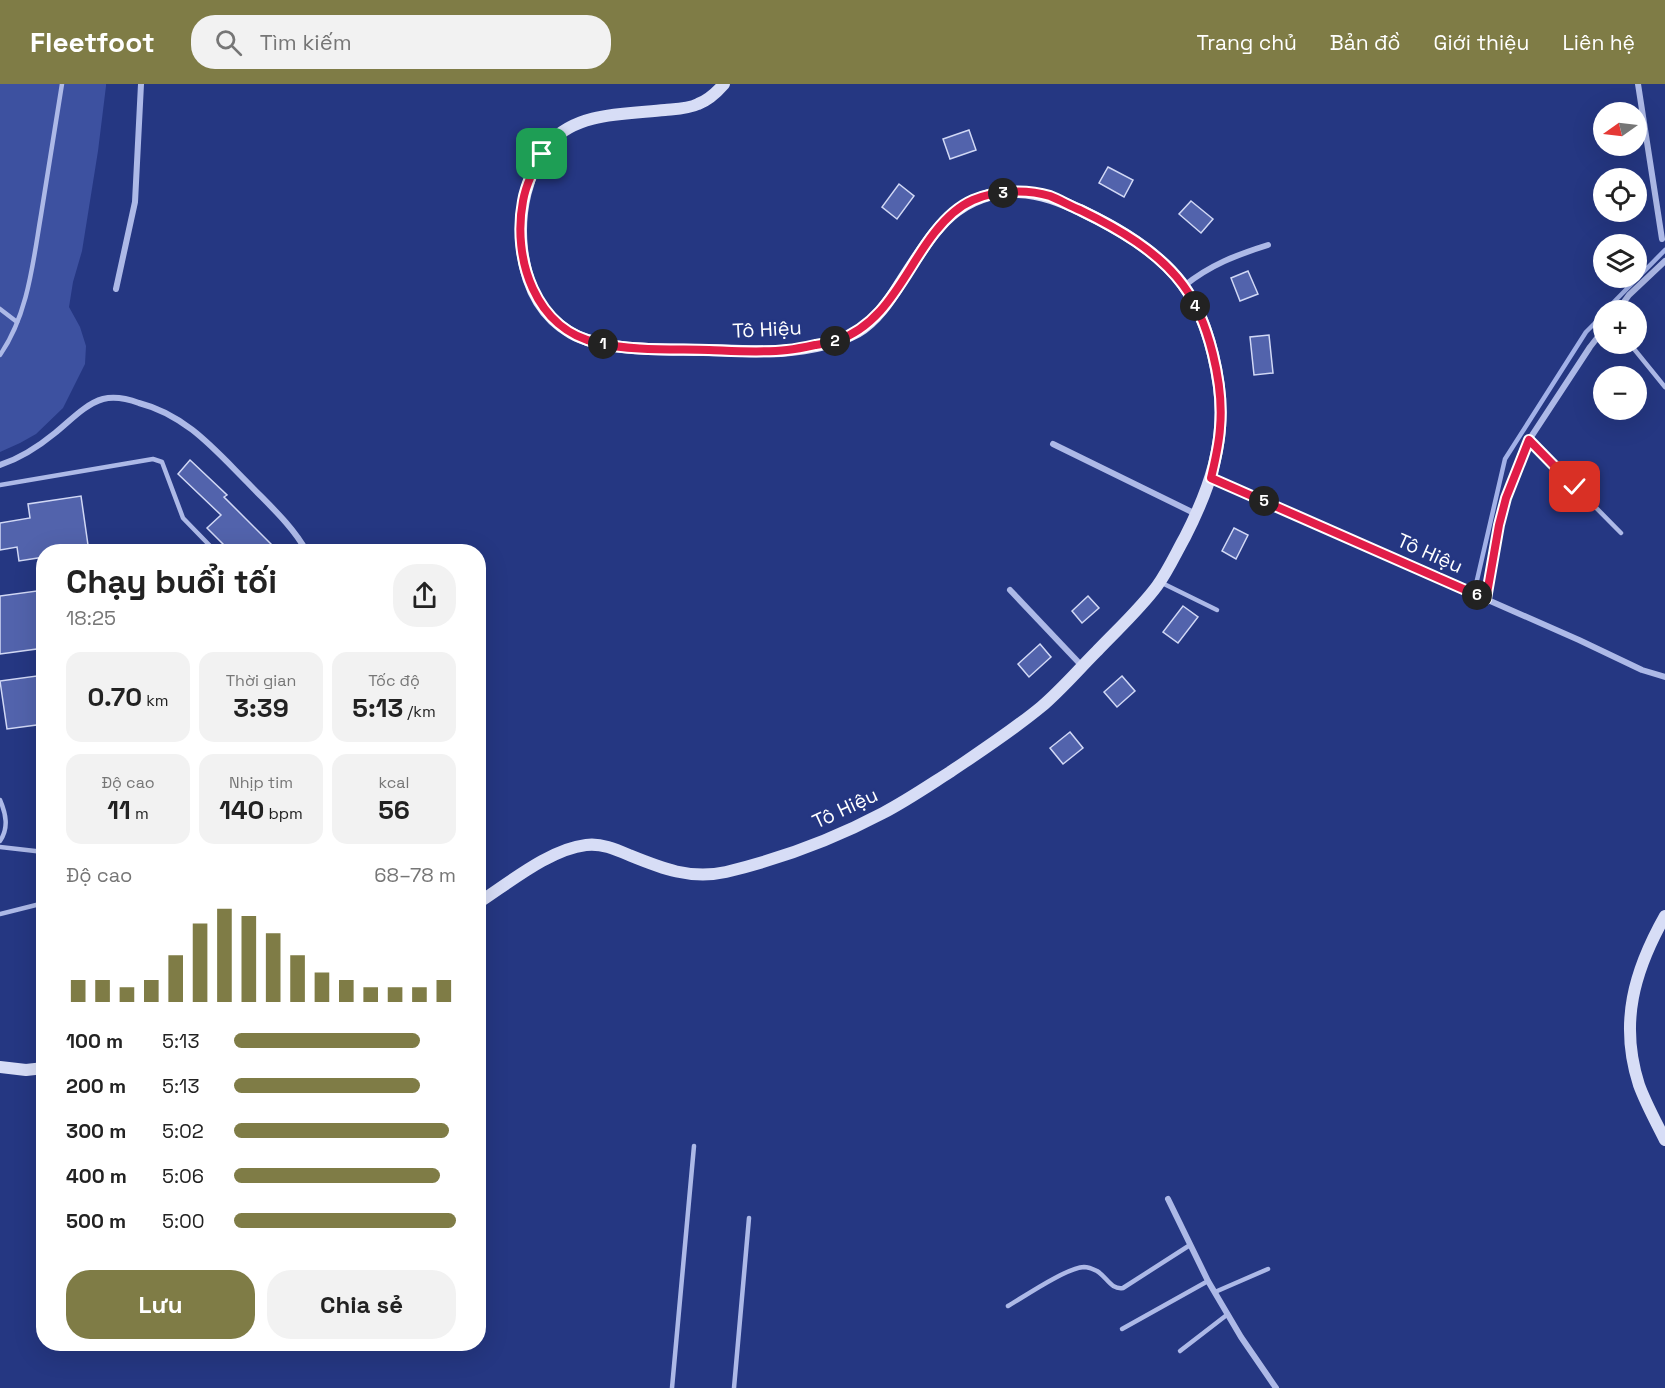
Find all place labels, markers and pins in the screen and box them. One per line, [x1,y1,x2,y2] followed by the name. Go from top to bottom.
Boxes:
[516,128,567,179] pin
[988,178,1018,208] pin: 3
[1180,291,1210,321] pin: 4
[820,326,850,356] pin: 2
[588,329,618,359] pin: 1
[1549,461,1600,512] pin
[1249,486,1279,516] pin: 5
[1462,580,1492,610] pin: 6

